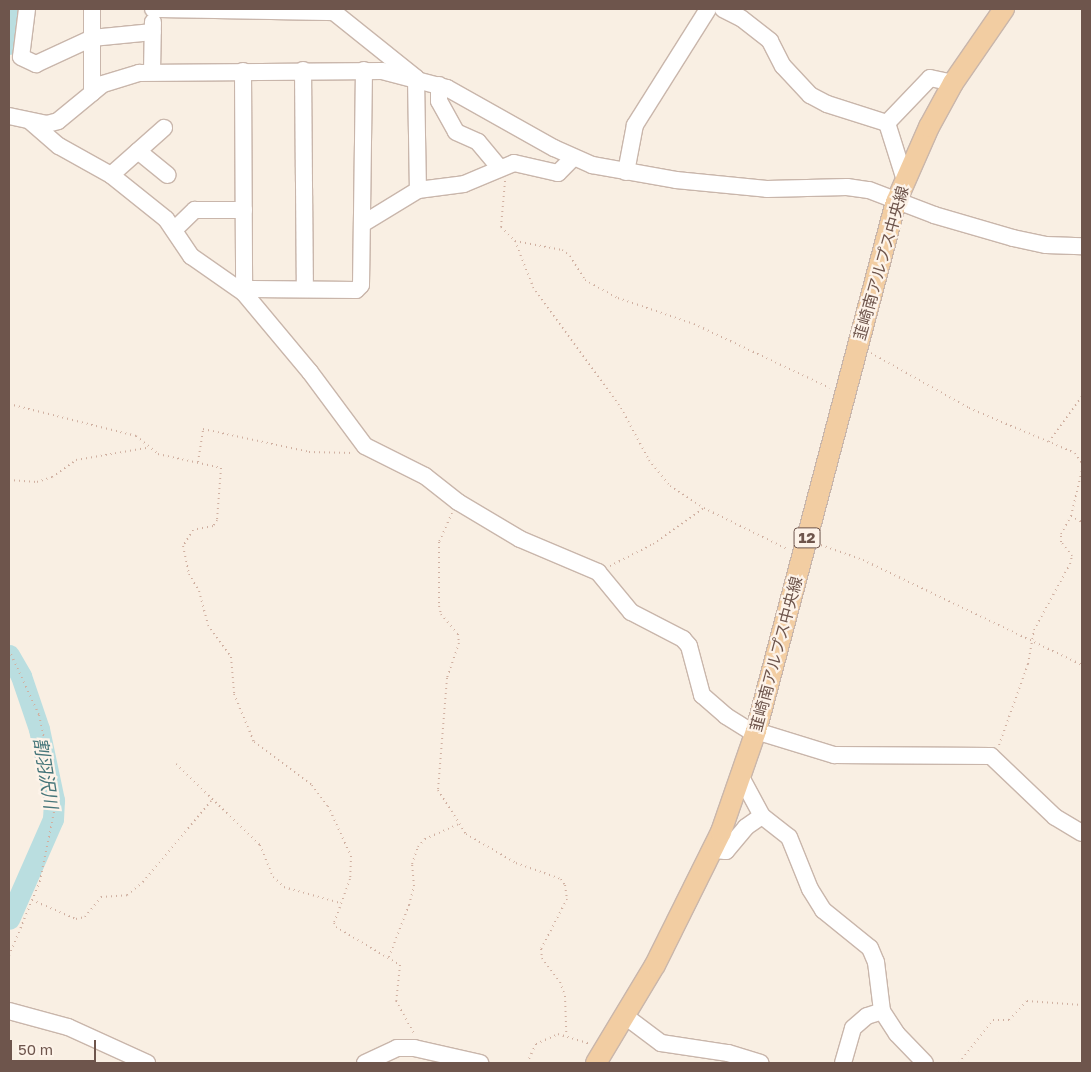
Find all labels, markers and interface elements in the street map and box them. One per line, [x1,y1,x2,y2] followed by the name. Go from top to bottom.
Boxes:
[850,183,912,343] street label: 韮崎南アルプス中央線
[793,526,821,550] road number: 12
[746,574,806,734] street label: 韮崎南アルプス中央線
[30,736,62,810] water label: 割羽沢川
[12,1030,99,1062] scale bar
[18,1040,53,1058] text: 50 m

